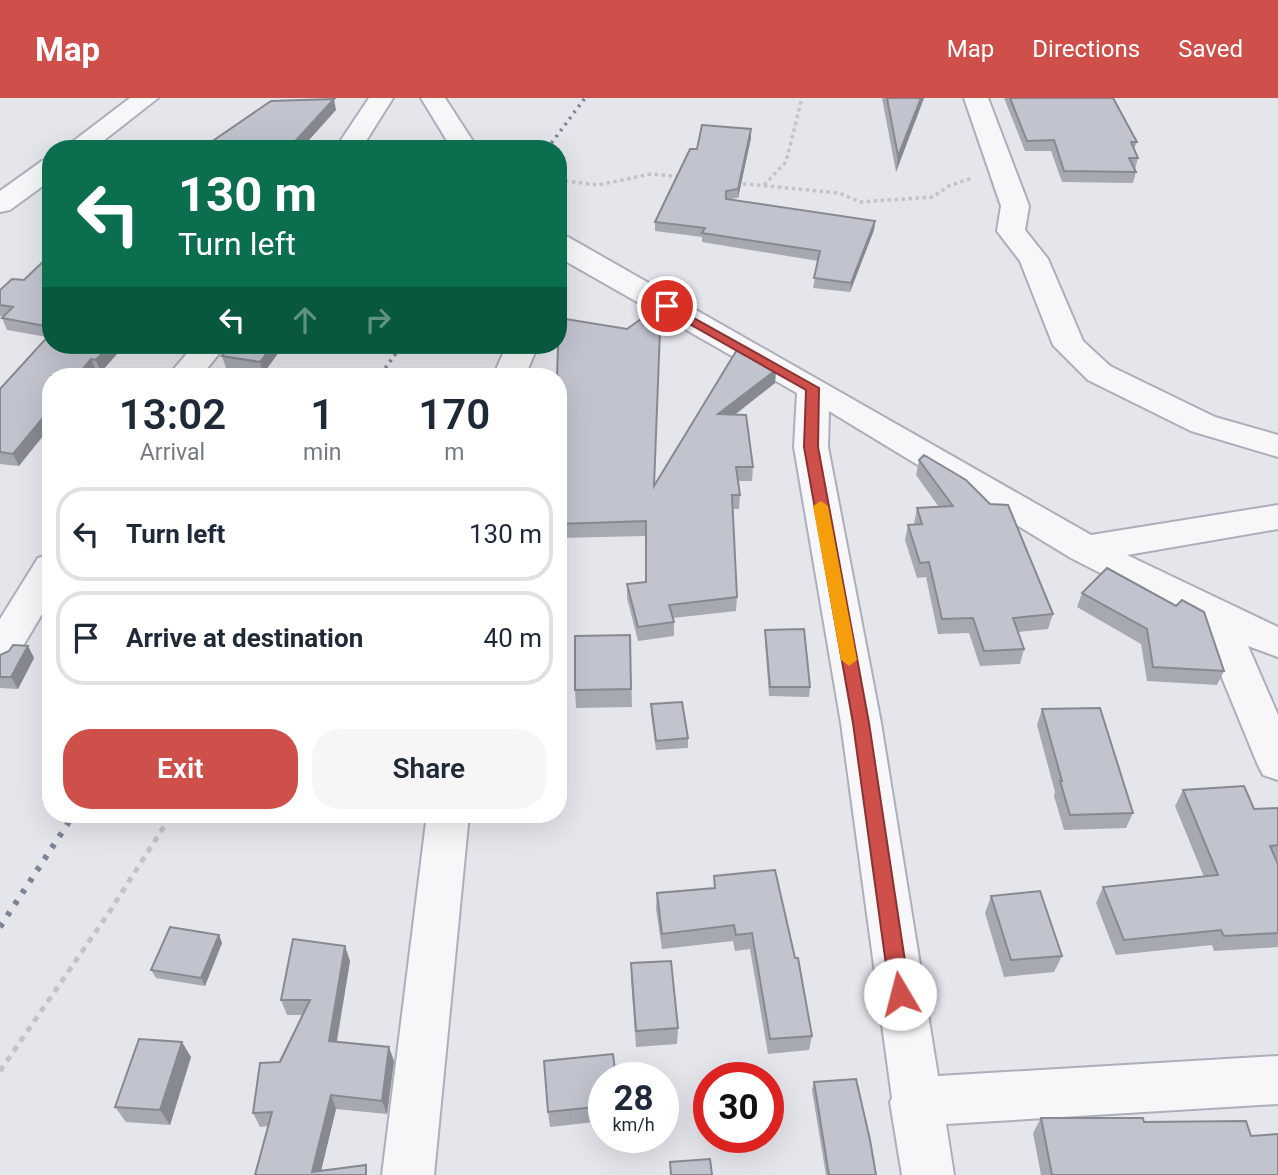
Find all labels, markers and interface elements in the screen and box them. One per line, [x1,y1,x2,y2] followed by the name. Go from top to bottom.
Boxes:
[35,30,100,69] text: Map
[947,35,994,63] text: Map
[1032,35,1140,63] text: Directions
[1178,35,1243,63] text: Saved
[178,166,317,223] text: 130 m
[63,168,154,259] icon: left
[178,225,296,263] text: Turn left
[637,276,697,336] pin
[648,287,686,325] icon: arrive
[213,301,251,339] icon: left
[286,301,324,339] icon: ahead
[359,301,397,339] icon: right
[119,390,226,439] text: 13:02
[310,390,334,439] text: 1
[418,390,490,439] text: 170
[140,439,205,466] text: Arrival
[303,439,341,466] text: min
[444,439,464,466] text: m
[67,515,105,553] icon: left
[126,519,225,549] text: Turn left
[469,519,542,549] text: 130 m
[67,619,105,657] icon: arrive
[126,623,363,653] text: Arrive at destination
[484,623,542,653] text: 40 m
[63,729,298,809] button: Exit
[312,729,546,809] button: Share
[863,957,937,1031] position arrow
[693,1062,784,1153] speed limit sign: 30
[613,1078,654,1119] text: 28
[612,1114,655,1135] text: km/h

